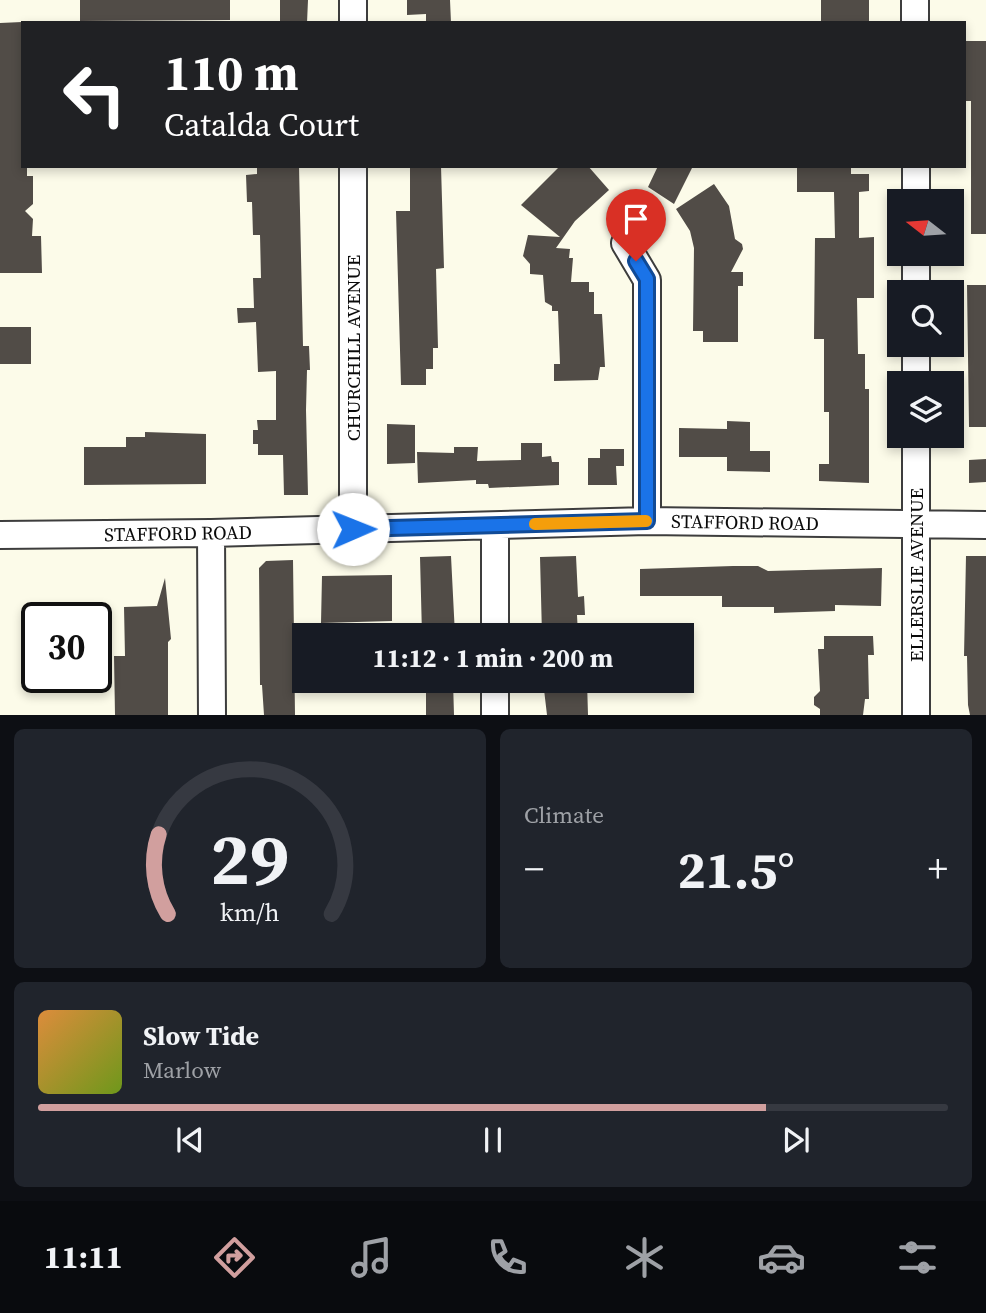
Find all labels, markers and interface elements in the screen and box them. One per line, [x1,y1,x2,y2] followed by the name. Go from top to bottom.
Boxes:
[164,39,299,106] text: 110 m
[49,49,140,140] icon: left
[164,103,359,147] text: Catalda Court
[606,189,666,261] pin
[887,189,964,266] north arrow
[887,189,964,448] map controls
[617,200,655,238] icon: arrive
[340,255,366,441] street label: CHURCHILL AVENUE
[887,280,964,357] button: search
[887,371,964,448] button: layers
[903,488,929,662] street label: ELLERSLIE AVENUE
[316,492,390,566] position arrow
[671,508,819,536] street label: STAFFORD ROAD
[104,519,252,547] street label: STAFFORD ROAD
[21,602,112,693] speed limit sign: 30
[373,640,613,676] text: 11:12 · 1 min · 200 m
[524,799,604,831] text: Climate
[211,810,289,909] text: 29
[677,834,795,905] text: 21.5°
[524,843,544,895] text: −
[928,843,948,895] text: +
[220,895,280,929] text: km/h
[143,1018,259,1054] text: Slow Tide
[143,1054,221,1086] text: Marlow
[171,1121,209,1159] icon: previous
[474,1121,512,1159] icon: pause
[777,1121,815,1159] icon: next
[210,1233,259,1282] icon: directions
[347,1233,396,1282] icon: music
[483,1233,532,1282] icon: phone
[620,1233,669,1282] icon: climate
[757,1233,806,1282] icon: car
[893,1233,942,1282] icon: filters
[44,1235,123,1279] text: 11:11

